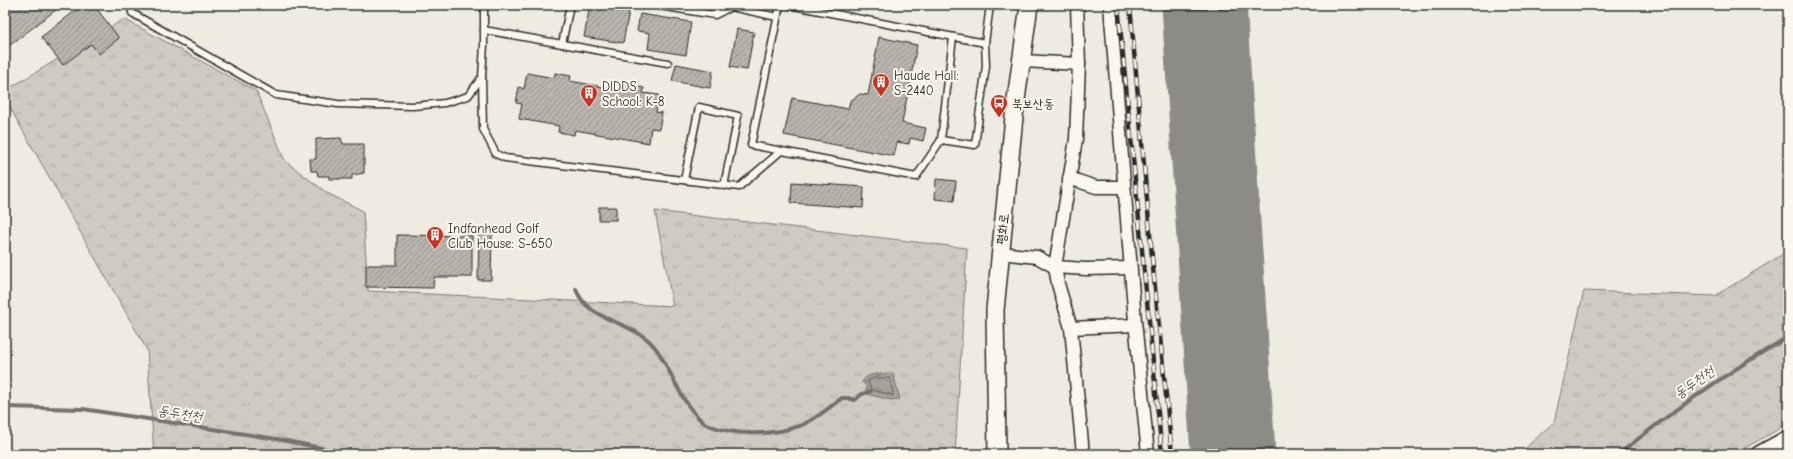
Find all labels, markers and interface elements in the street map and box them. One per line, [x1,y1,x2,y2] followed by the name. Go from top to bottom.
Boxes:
[894,68,959,98] place label: Haude Hall: S-2440
[871,72,891,97] building icon: Haude Hall: S-2440
[602,79,665,109] place label: DlDDS School: K-8
[579,83,599,108] building icon: DlDDS School: K-8
[989,93,1009,118] bus stop icon: 북보산동
[1012,96,1054,111] place label: 북보산동
[993,213,1012,245] street label: 평화로
[448,221,553,251] place label: Indfanhead Golf Club House: S-650
[425,225,445,250] building icon: Indfanhead Golf Club House: S-650
[1671,362,1719,402] water label: 동두천천
[156,402,205,426] water label: 동두천천

